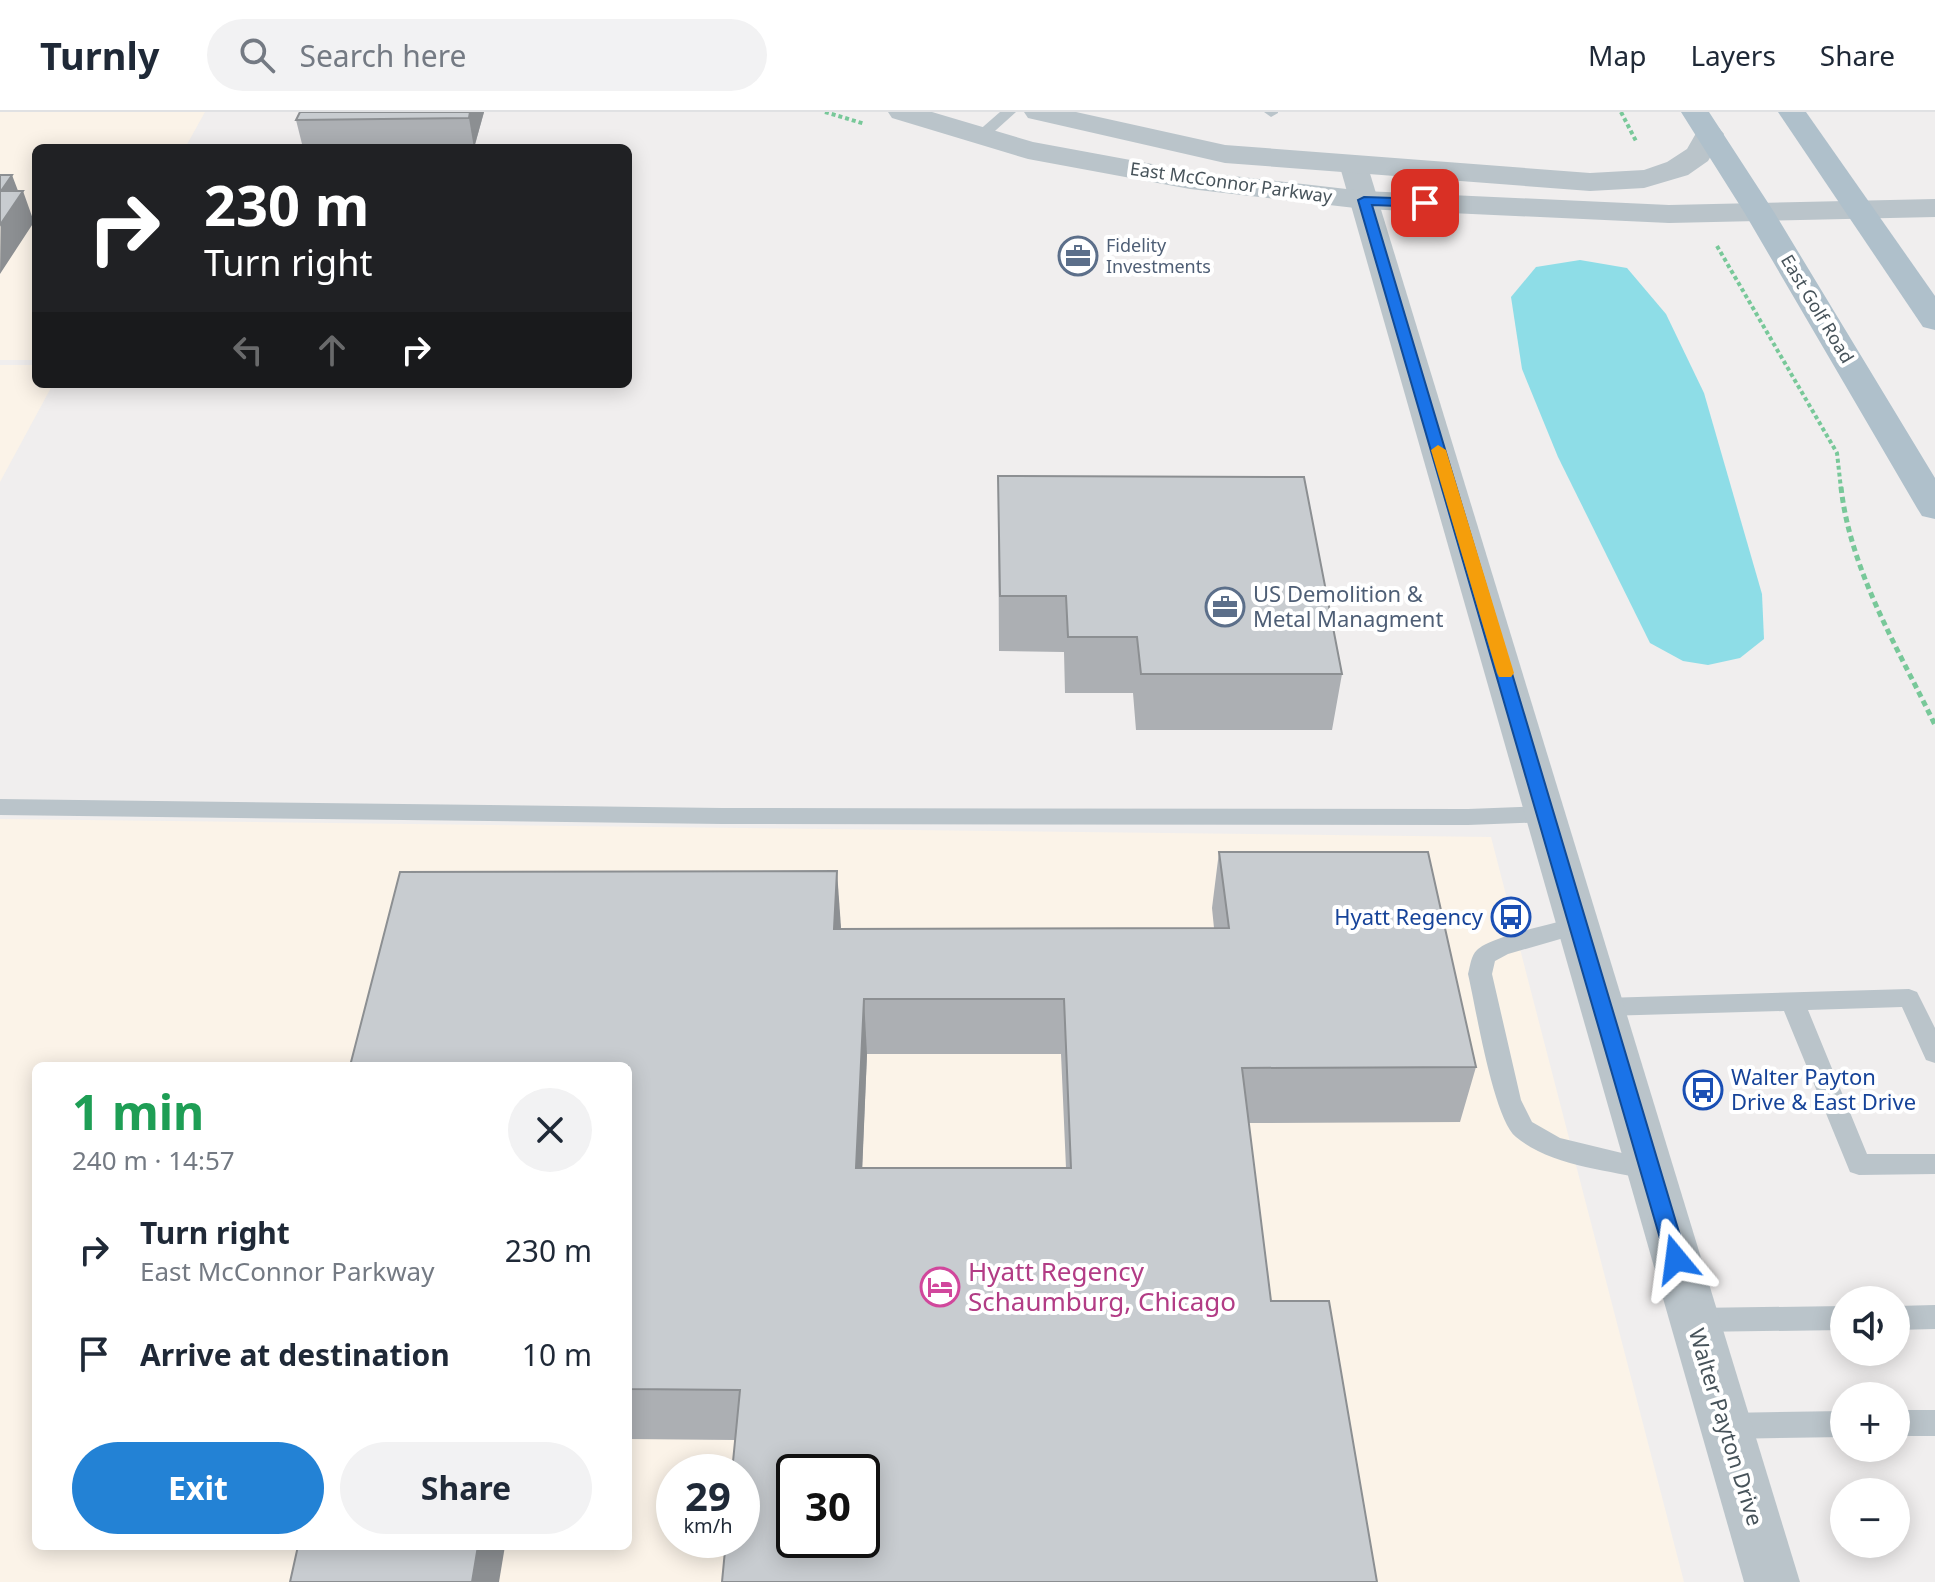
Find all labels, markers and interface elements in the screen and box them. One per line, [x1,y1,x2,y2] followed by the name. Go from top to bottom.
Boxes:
[207,19,767,91] search box
[40,29,159,81] text: Turnly
[235,33,279,77] icon: search
[299,35,466,76] text: Search here
[1588,36,1646,74] text: Map
[1690,36,1776,74] text: Layers
[1820,36,1895,74] text: Share
[1129,156,1335,208] street label: East McConnor Parkway
[204,166,369,242] text: 230 m
[1391,169,1459,237] pin
[72,176,176,280] icon: right
[1403,181,1447,225] icon: arrive
[1106,233,1211,278] place label: Fidelity Investments
[1057,235,1099,277] office icon: Fidelity Investments
[204,238,372,287] text: Turn right
[1776,250,1860,367] street label: East Golf Road
[226,328,270,372] icon: left
[310,328,354,372] icon: ahead
[394,328,438,372] icon: right
[1253,578,1443,633] place label: US Demolition & Metal Managment
[1204,586,1246,628] office icon: US Demolition & Metal Managment
[1490,896,1532,938] bus stop icon: Hyatt Regency
[1334,901,1484,931] place label: Hyatt Regency
[1731,1061,1916,1116] place label: Walter Payton Drive & East Drive
[1682,1069,1724,1111] bus stop icon: Walter Payton Drive & East Drive
[72,1079,204,1144] text: 1 min
[508,1088,592,1172] button: close
[72,1142,235,1178] text: 240 m · 14:57
[140,1212,290,1253] text: Turn right
[1634,1217,1718,1301] position arrow
[72,1228,116,1272] icon: right
[505,1230,592,1271] text: 230 m
[140,1253,434,1289] text: East McConnor Parkway
[968,1253,1236,1319] place label: Hyatt Regency Schaumburg, Chicago
[919,1266,961,1308] hotel icon: Hyatt Regency Schaumburg, Chicago
[1830,1286,1910,1558] map controls
[1830,1286,1910,1366] button: sound
[1683,1324,1771,1529] street label: Walter Payton Drive
[72,1332,116,1376] icon: arrive
[140,1334,450,1375] text: Arrive at destination
[522,1334,592,1375] text: 10 m
[1830,1382,1910,1462] button: +
[72,1442,324,1534] button: Exit
[340,1442,592,1534] button: Share
[776,1454,880,1558] speed limit sign: 30
[685,1468,731,1523] text: 29
[1830,1478,1910,1558] button: −
[683,1512,733,1539] text: km/h

